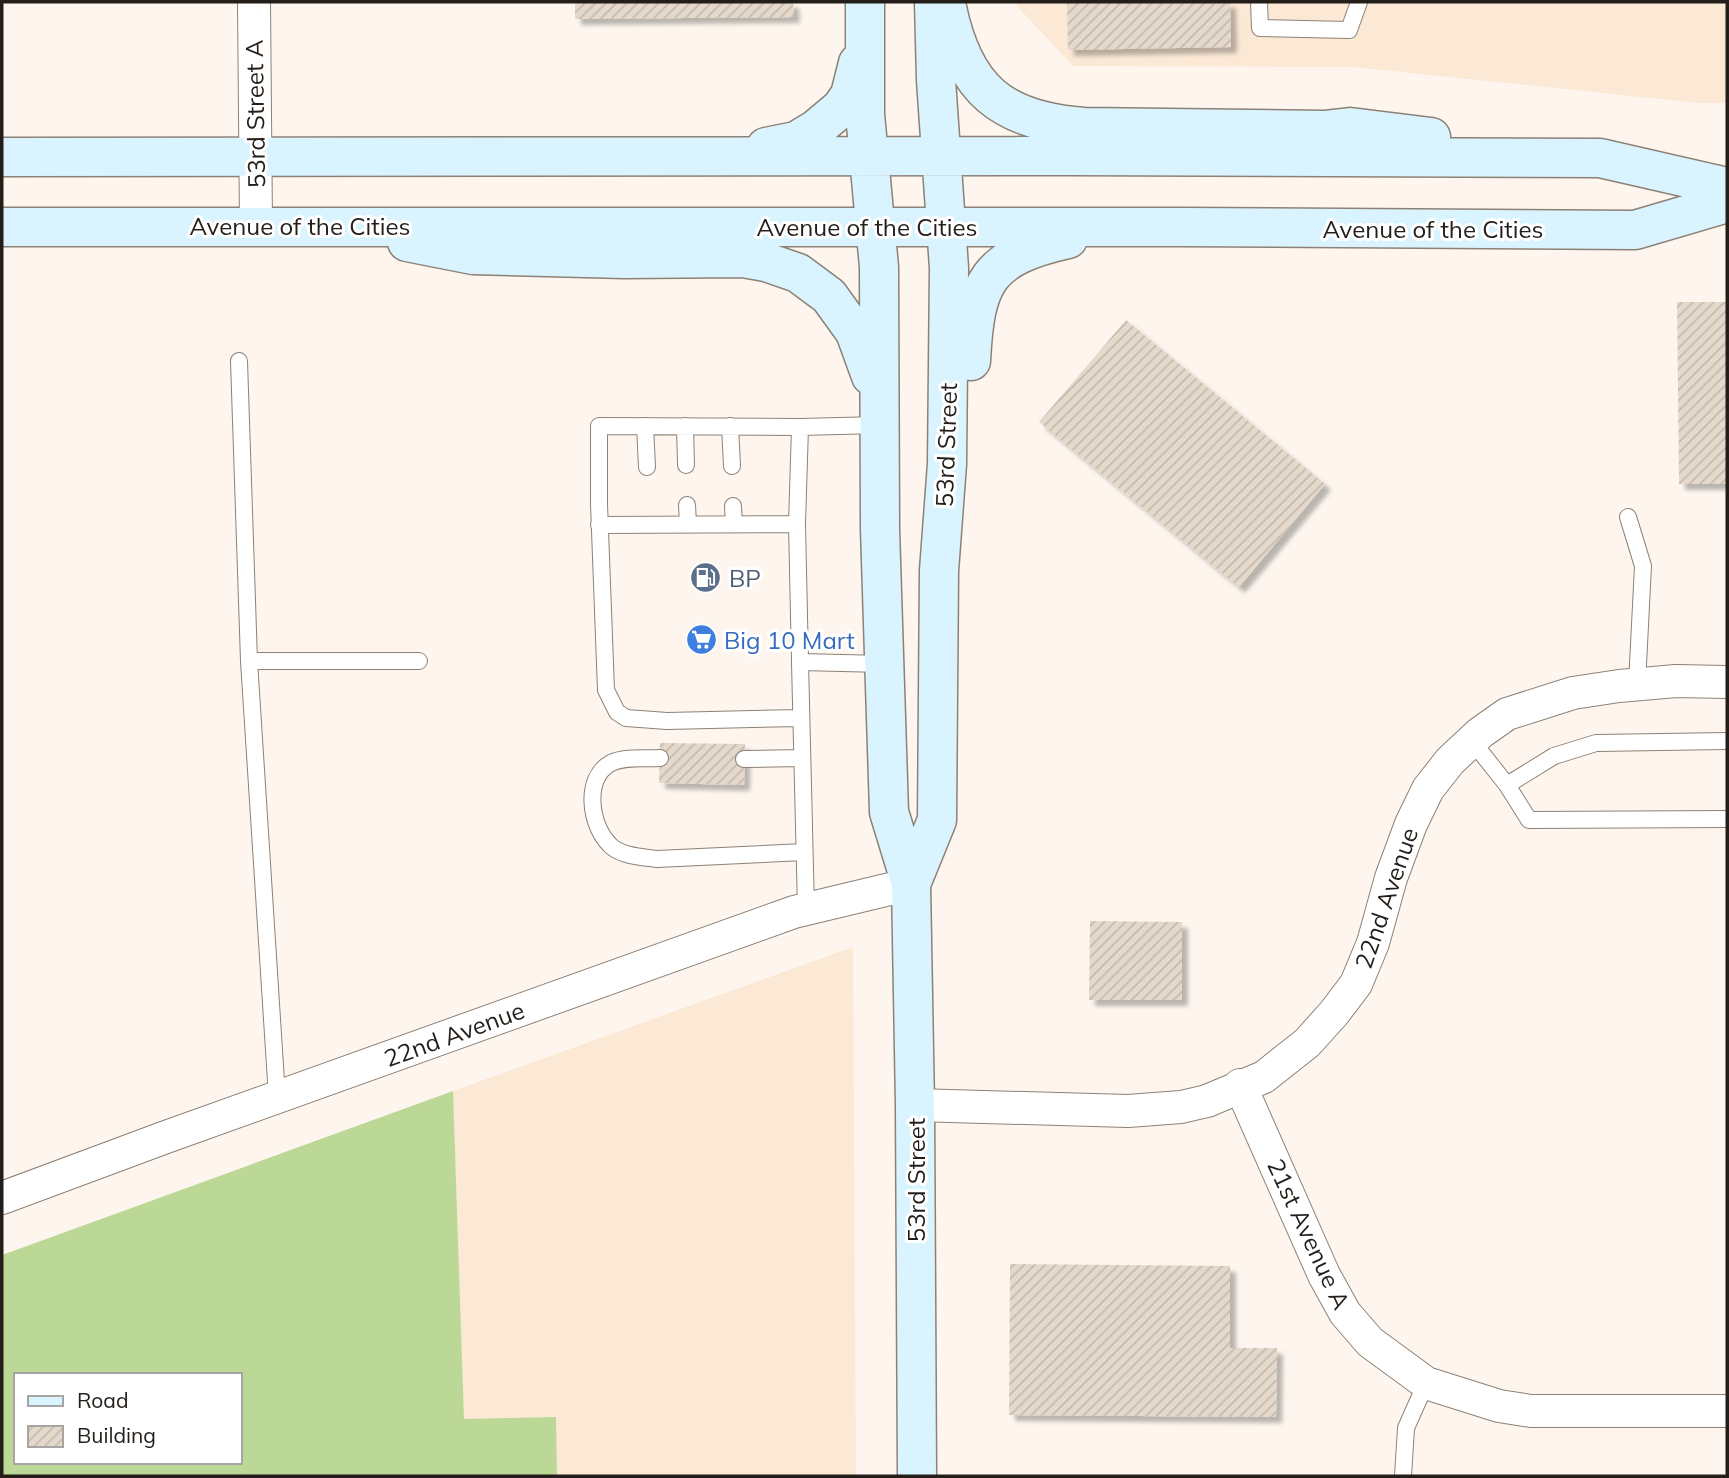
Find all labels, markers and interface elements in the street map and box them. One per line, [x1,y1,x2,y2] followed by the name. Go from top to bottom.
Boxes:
[239,39,271,188] street label: 53rd Street A
[190,211,410,241] street label: Avenue of the Cities
[757,212,977,242] street label: Avenue of the Cities
[1323,214,1543,244] street label: Avenue of the Cities
[929,382,963,508] street label: 53rd Street
[689,561,723,595] fuel station icon: BP
[729,563,761,593] place label: BP
[684,623,718,657] supermarket icon: Big 10 Mart
[724,625,855,655] place label: Big 10 Mart
[1348,824,1424,972] street label: 22nd Avenue
[380,995,528,1073] street label: 22nd Avenue
[901,1118,931,1242] street label: 53rd Street
[1261,1154,1357,1314] street label: 21st Avenue A
[14,1373,242,1464] legend
[77,1387,128,1413] text: Road
[77,1422,156,1448] text: Building

